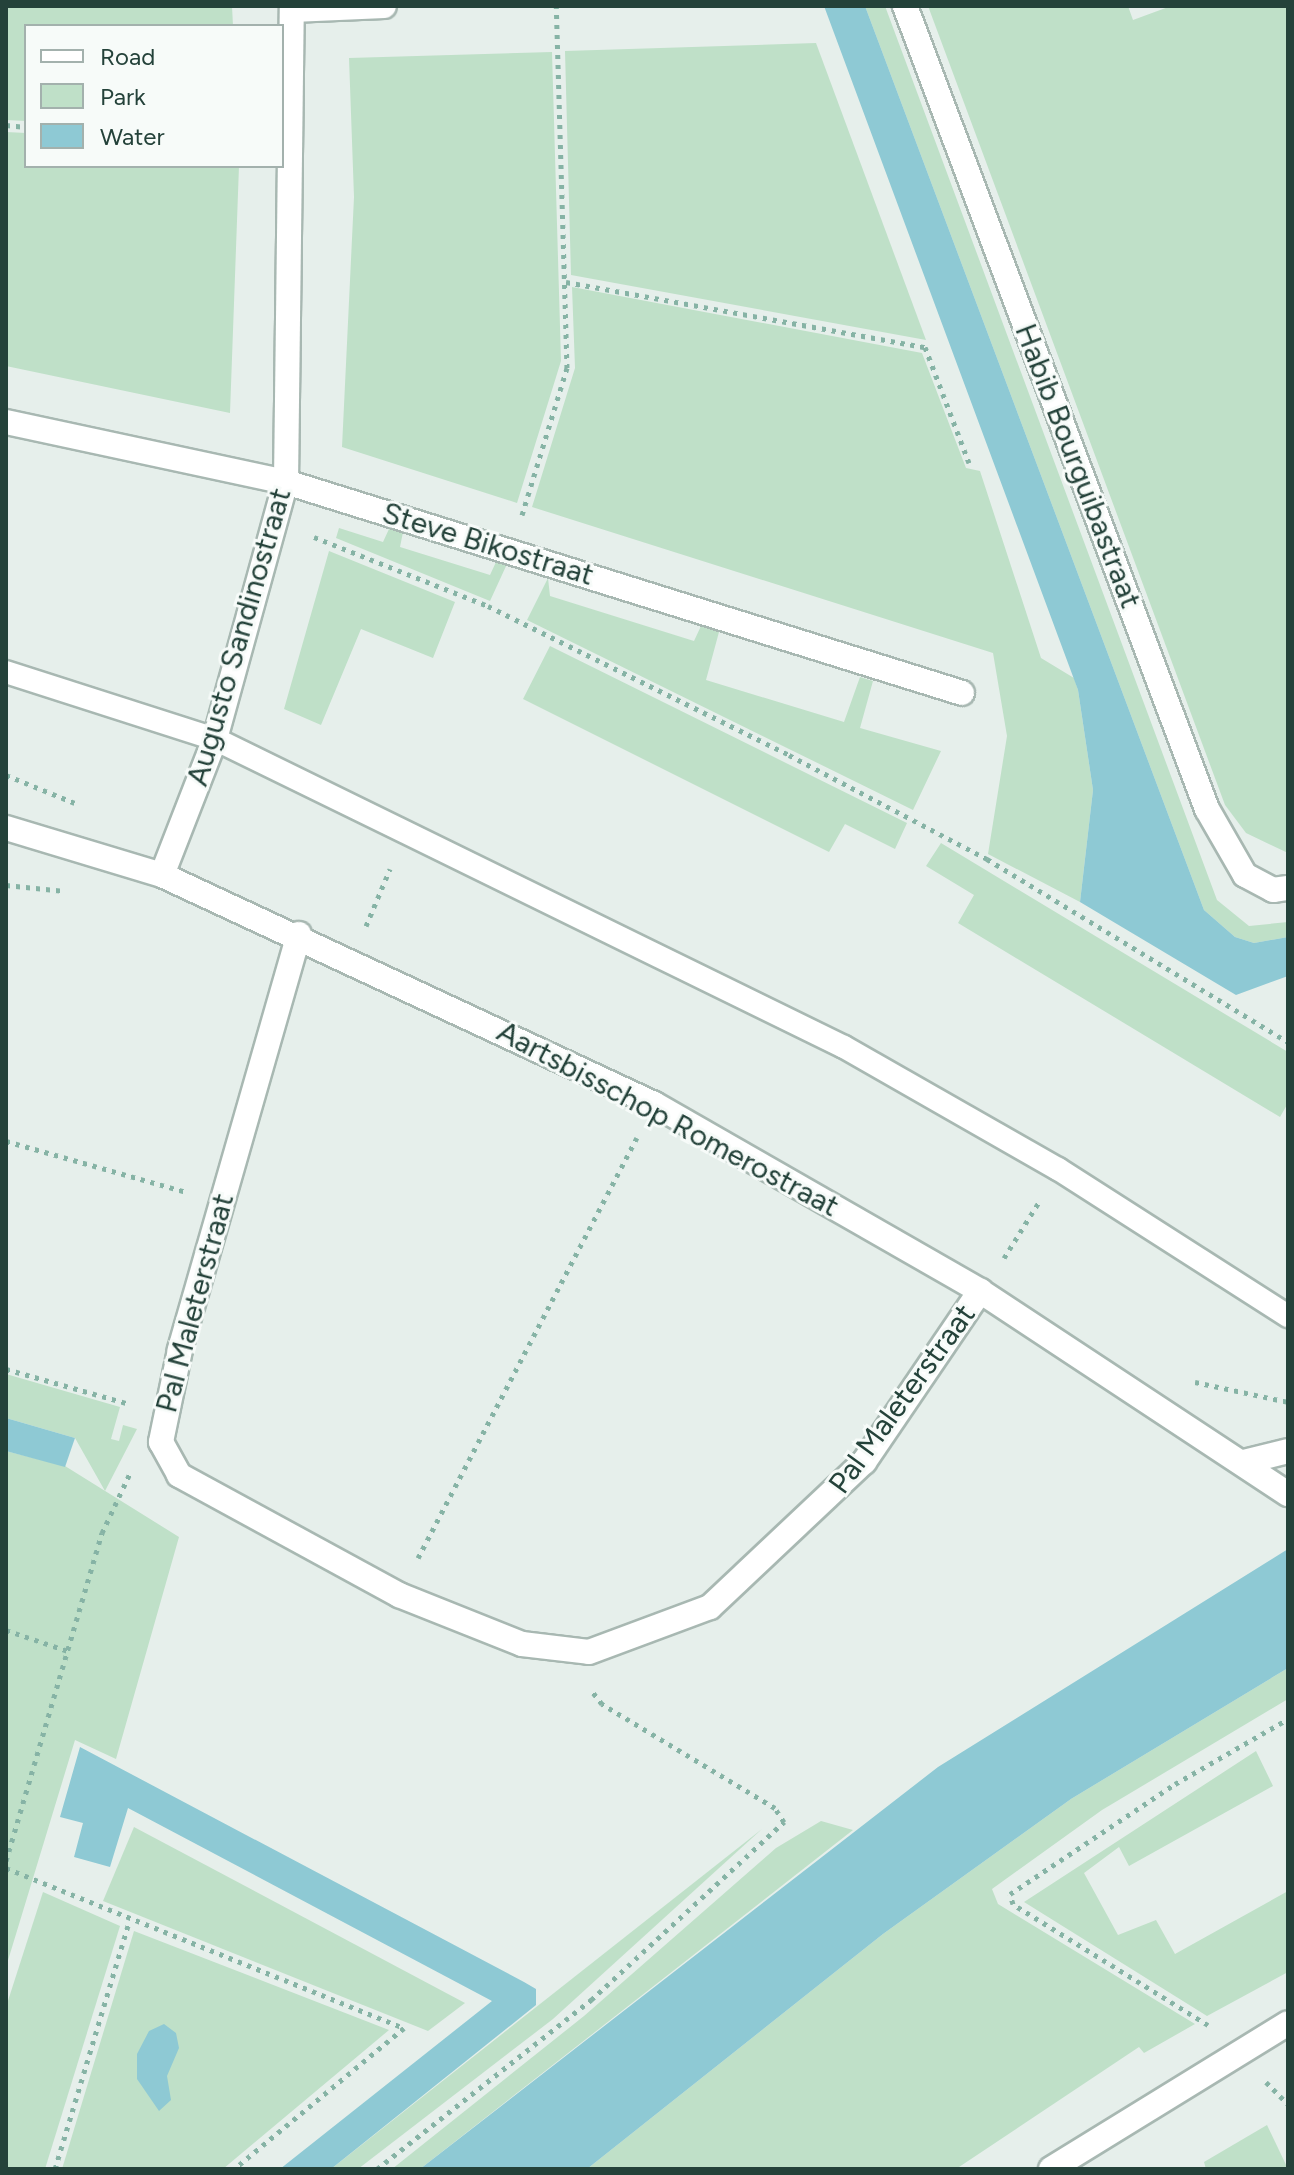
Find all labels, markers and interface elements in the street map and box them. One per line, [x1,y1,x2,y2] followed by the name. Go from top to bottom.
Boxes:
[24,24,284,168] legend
[100,42,155,71] text: Road
[100,82,146,111] text: Park
[100,122,165,151] text: Water
[1007,319,1149,613] street label: Habib Bourguibastraat
[179,484,299,790] street label: Augusto Sandinostraat
[378,495,598,593] street label: Steve Bikostraat
[491,1013,845,1225] street label: Aartsbisschop Romerostraat
[148,1190,242,1416] street label: Pal Maleterstraat
[821,1297,983,1501] street label: Pal Maleterstraat

